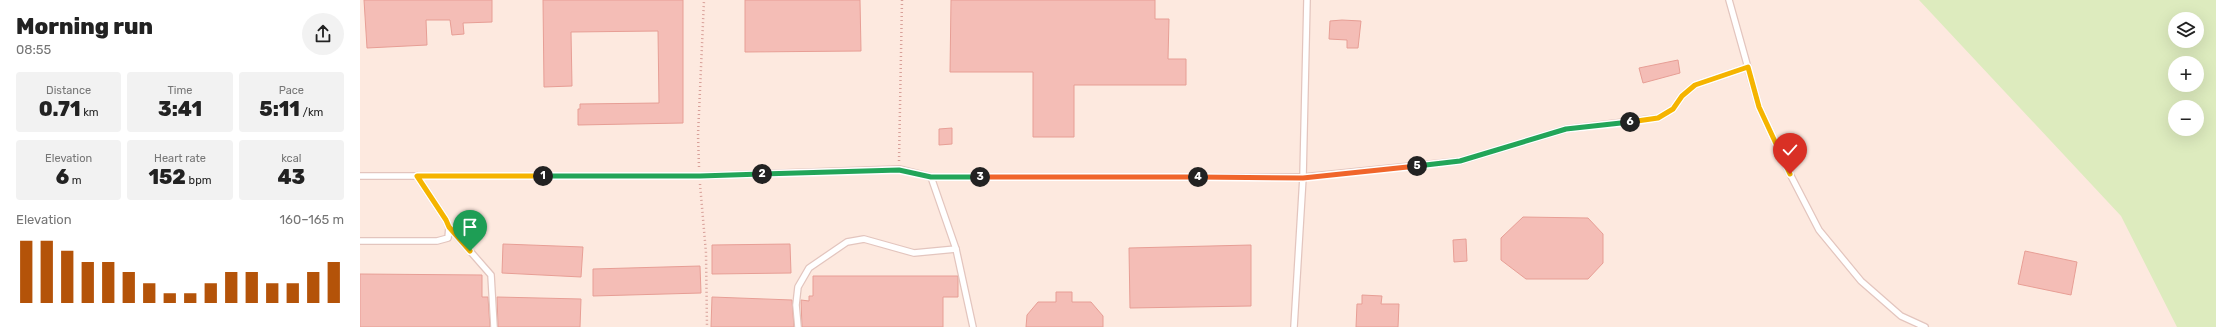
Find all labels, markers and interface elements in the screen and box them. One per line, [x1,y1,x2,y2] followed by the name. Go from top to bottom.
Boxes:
[2168,12,2204,136] map controls
[2168,12,2204,48] button: layers
[16,13,153,40] text: Morning run
[302,13,344,55] button: share
[16,42,51,57] text: 08:55
[2168,56,2204,92] button: +
[46,84,91,97] text: Distance
[168,84,192,97] text: Time
[279,84,304,97] text: Pace
[39,97,80,121] text: 0.71
[158,97,202,121] text: 3:41
[259,97,300,121] text: 5:11
[2168,100,2204,136] button: −
[80,106,99,119] text: km
[300,106,323,119] text: /km
[1620,112,1640,132] pin: 6
[1626,115,1634,128] text: 6
[1773,133,1807,174] pin
[1779,139,1801,161] icon: check
[45,152,92,165] text: Elevation
[154,152,206,165] text: Heart rate
[281,152,301,165] text: kcal
[1407,156,1427,176] pin: 5
[1413,159,1421,172] text: 5
[752,164,772,184] pin: 2
[56,165,69,189] text: 6
[148,165,186,189] text: 152
[277,165,305,189] text: 43
[533,166,553,186] pin: 1
[758,167,766,180] text: 2
[970,167,990,187] pin: 3
[1188,167,1208,187] pin: 4
[540,169,546,182] text: 1
[976,170,984,183] text: 3
[1194,170,1202,183] text: 4
[69,174,82,187] text: m
[186,174,212,187] text: bpm
[453,210,487,251] pin
[16,212,72,227] text: Elevation
[279,212,344,227] text: 160–165 m
[459,216,481,238] icon: arrive

